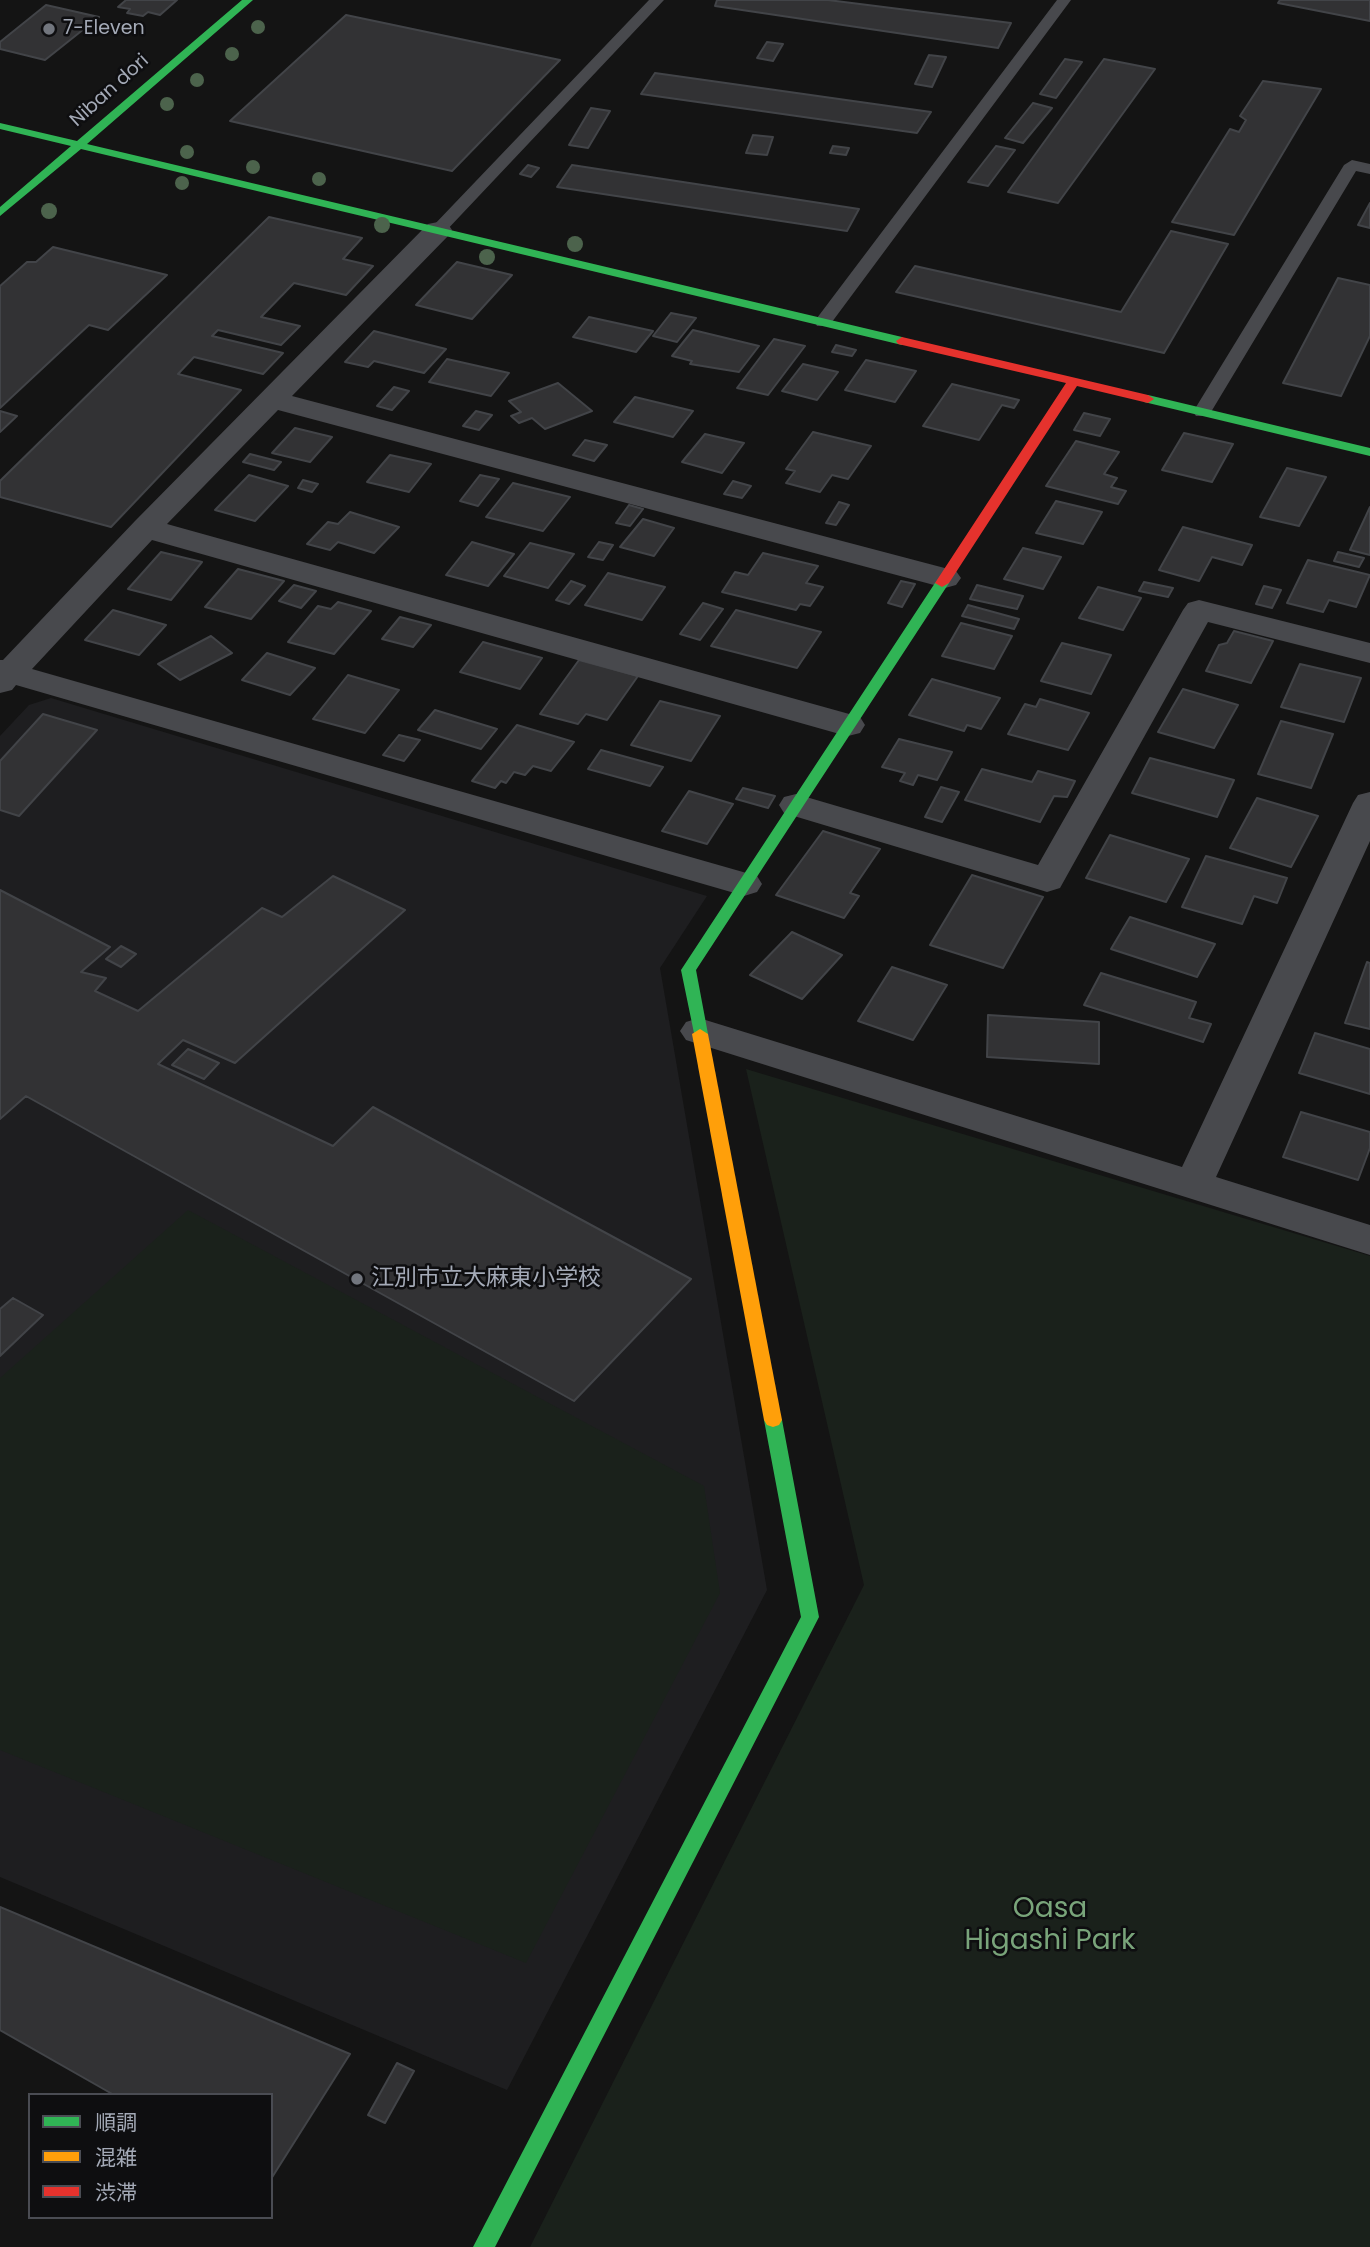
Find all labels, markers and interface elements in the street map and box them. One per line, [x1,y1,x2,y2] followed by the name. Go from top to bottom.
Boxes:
[63,18,145,40] place label: 7-Eleven
[41,21,57,37] marker: 7-Eleven
[66,50,154,132] street label: Niban dori
[371,1265,601,1293] place label: 江別市立大麻東小学校
[349,1271,365,1287] marker: 江別市立大麻東小学校
[964,1893,1136,1959] park label: Oasa Higashi Park
[28,2093,273,2219] legend
[95,2108,137,2137] text: 順調
[95,2143,137,2172] text: 混雑
[95,2178,137,2207] text: 渋滞

